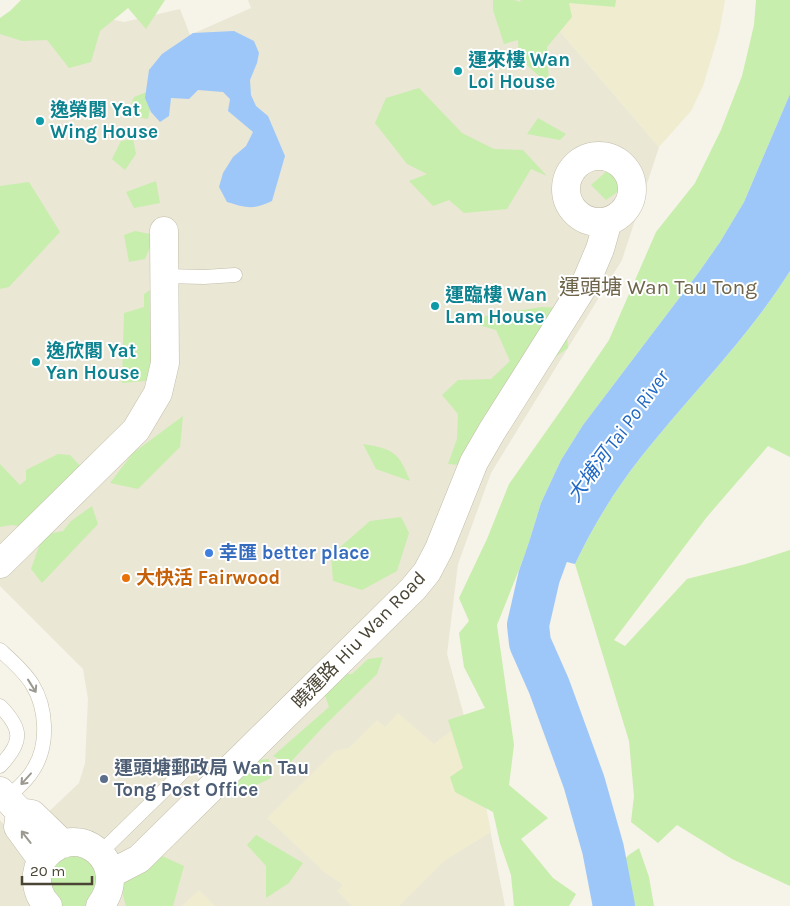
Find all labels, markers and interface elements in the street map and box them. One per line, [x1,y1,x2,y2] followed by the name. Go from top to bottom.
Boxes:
[468,49,570,93] place label: 運來樓 Wan Loi House
[452,65,464,77] marker: 運來樓 Wan Loi House
[50,99,158,143] place label: 逸榮閣 Yat Wing House
[34,115,46,127] marker: 逸榮閣 Yat Wing House
[559,275,757,299] district label: 運頭塘 Wan Tau Tong
[445,284,547,328] place label: 運臨樓 Wan Lam House
[429,300,441,312] marker: 運臨樓 Wan Lam House
[46,340,140,384] place label: 逸欣閣 Yat Yan House
[30,356,42,368] marker: 逸欣閣 Yat Yan House
[563,365,674,506] water label: 大埔河 Tai Po River
[219,542,370,564] place label: 幸匯 better place
[203,547,215,559] marker: 幸匯 better place
[136,567,280,589] place label: 大快活 Fairwood
[288,567,430,713] street label: 曉運路 Hiu Wan Road
[120,572,132,584] marker: 大快活 Fairwood
[28,678,38,692] one-way arrow
[114,757,309,801] place label: 運頭塘郵政局 Wan Tau Tong Post Office
[20,773,32,786] one-way arrow
[98,773,110,785] marker: 運頭塘郵政局 Wan Tau Tong Post Office
[21,831,32,844] one-way arrow
[22,854,92,886] scale bar
[30,862,65,880] text: 20 m

